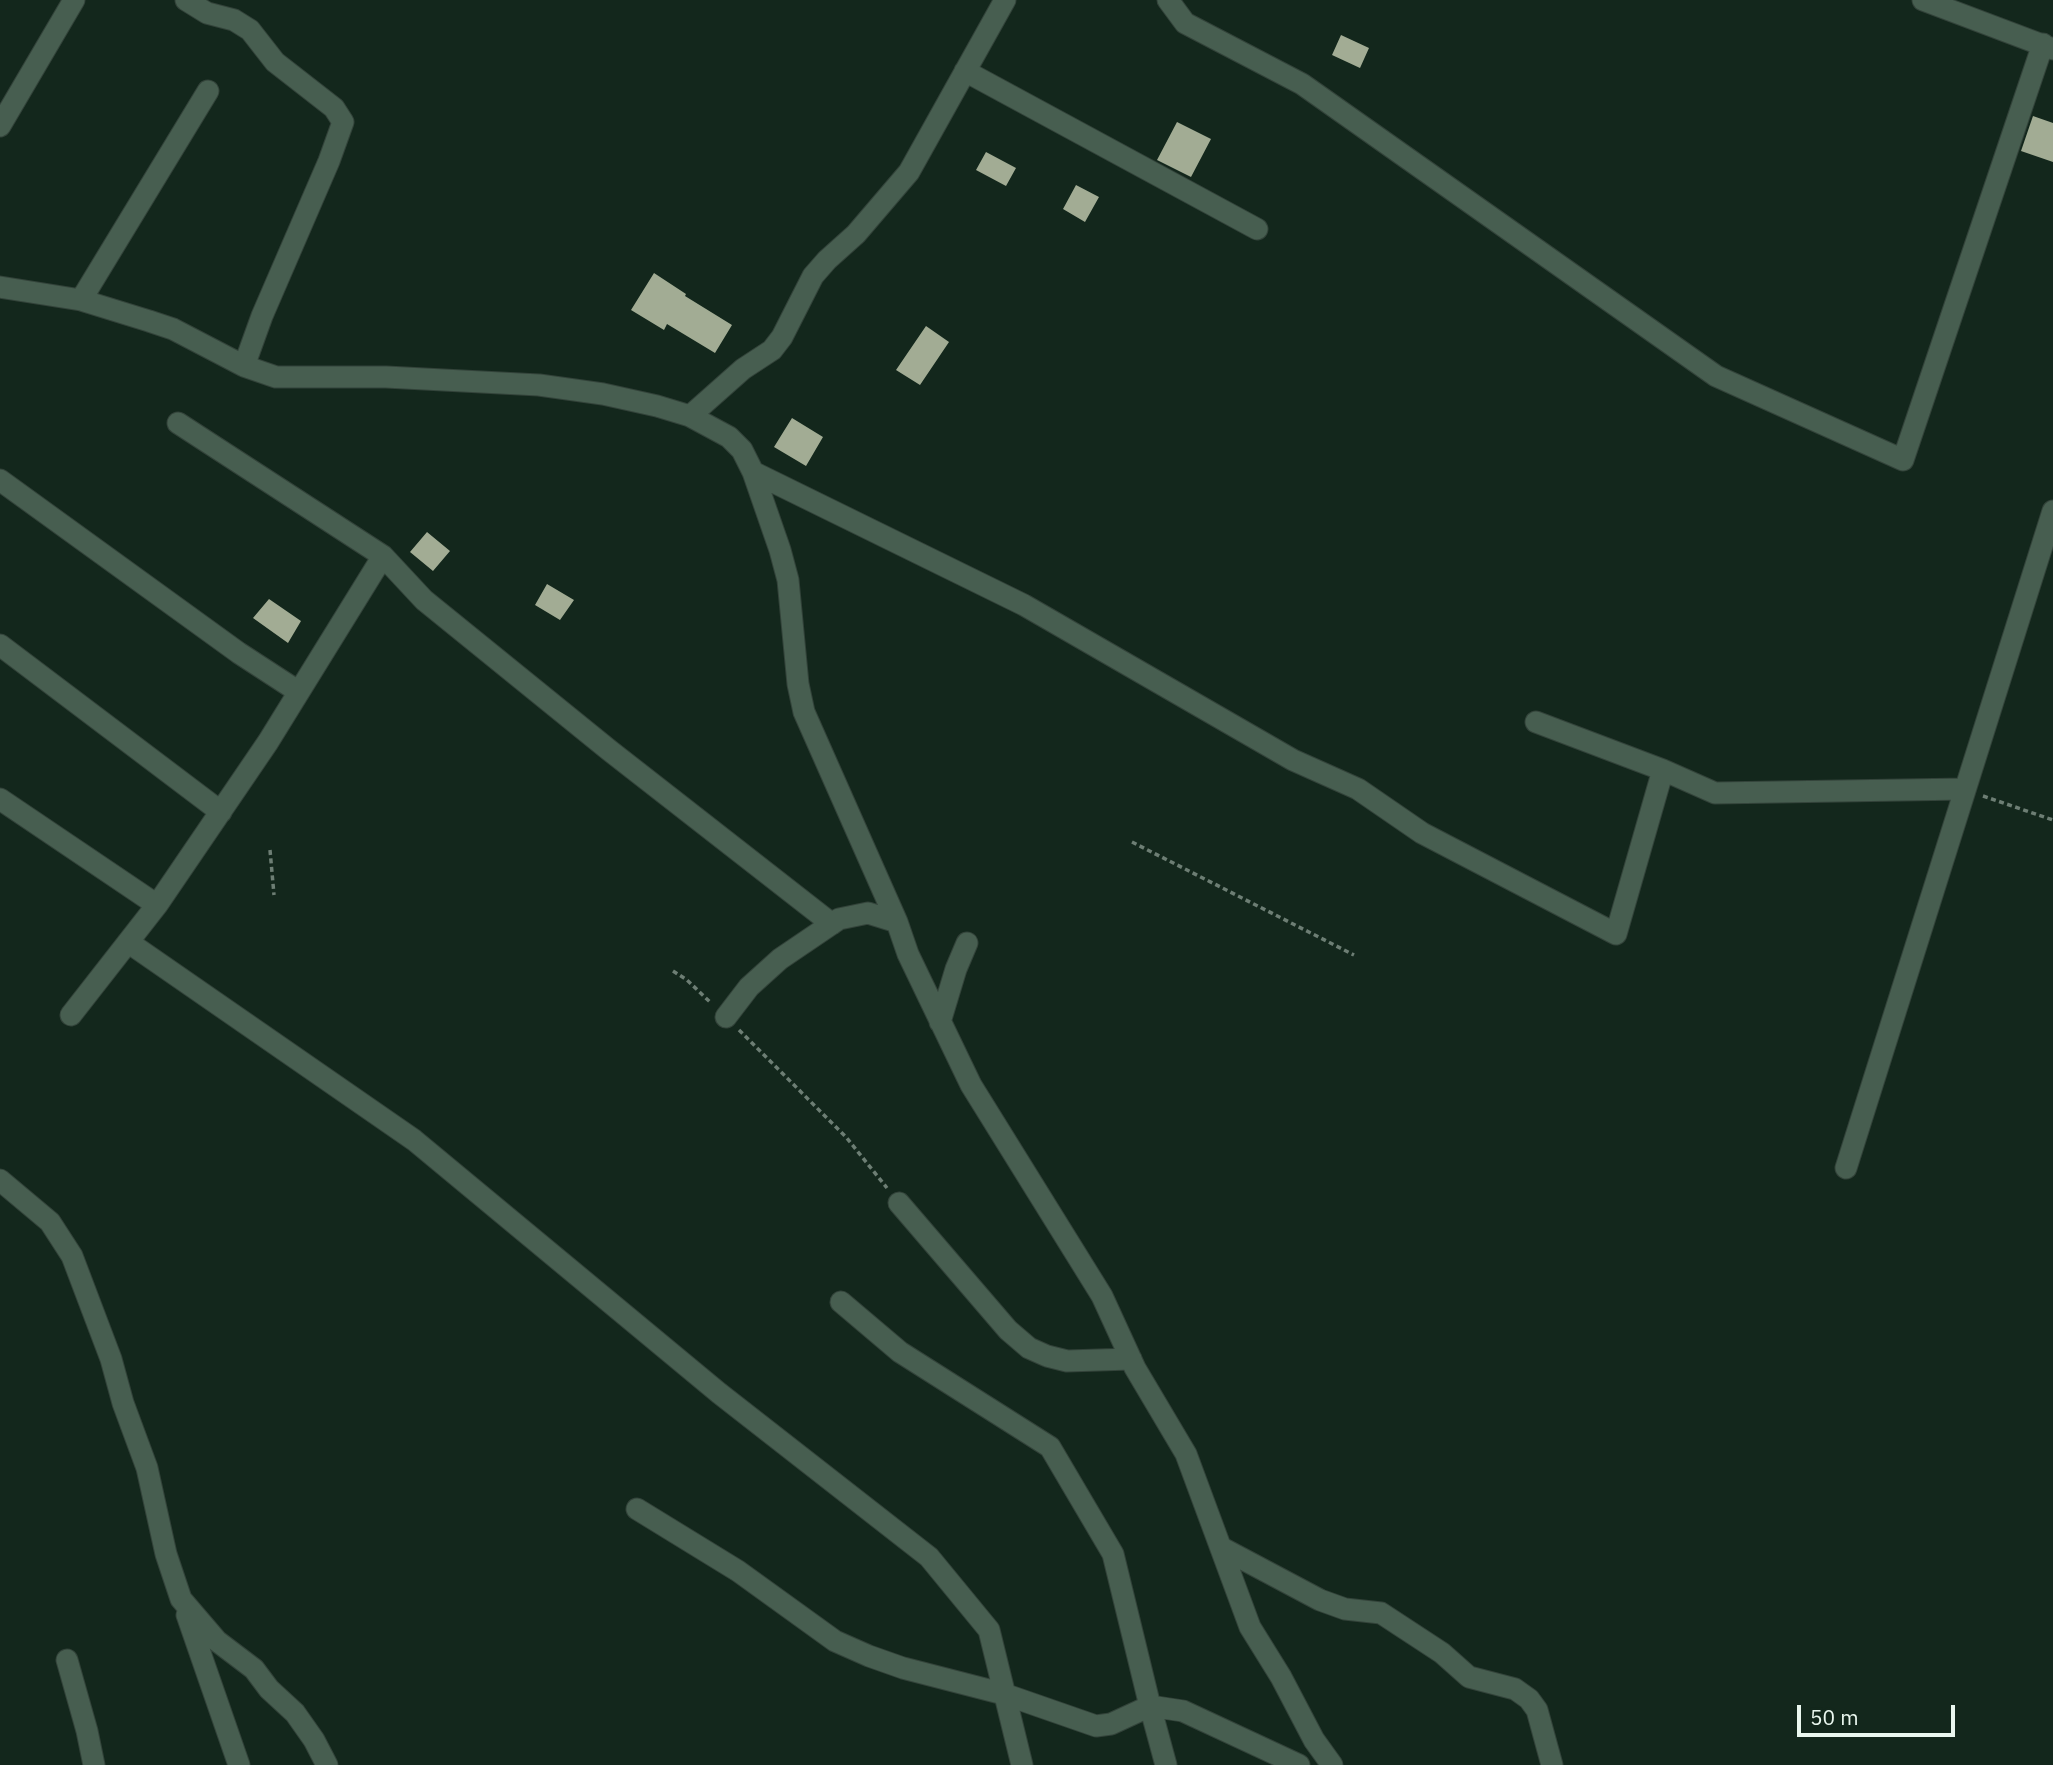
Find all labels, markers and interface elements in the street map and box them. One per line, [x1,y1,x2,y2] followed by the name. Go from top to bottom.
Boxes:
[1801,1692,1958,1736] scale bar
[1810,1703,1859,1731] text: 50 m

